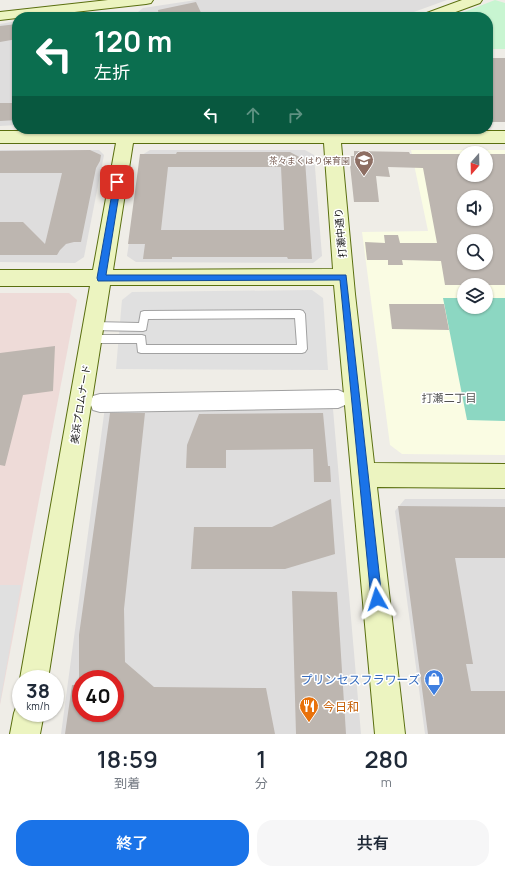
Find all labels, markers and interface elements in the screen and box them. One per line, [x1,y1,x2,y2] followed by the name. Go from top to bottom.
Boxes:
[94,22,172,60] text: 120 m
[28,28,80,80] icon: left
[94,60,130,84] text: 左折
[200,104,222,126] icon: left
[242,104,264,126] icon: ahead
[284,104,306,126] icon: right
[457,146,493,182] north arrow
[457,146,493,314] map controls
[353,149,375,177] school or university icon: 茶々まくはり保育園
[269,154,350,167] place label: 茶々まくはり保育園
[100,165,134,199] pin
[106,171,128,193] icon: arrive
[457,190,493,226] button: sound
[331,207,349,259] street label: 打瀬中通り
[457,234,493,270] button: search
[457,278,493,314] button: layers
[67,363,93,445] street label: 美浜プロムナード
[422,390,477,405] district label: 打瀬二丁目
[356,578,398,620] position arrow
[423,668,445,696] shop icon: プリンセスフラワーズ
[72,670,124,722] speed limit sign: 40
[301,671,420,688] place label: プリンセスフラワーズ
[26,677,50,704] text: 38
[298,695,320,723] restaurant icon: 今日和
[323,698,359,715] place label: 今日和
[26,699,50,713] text: km/h
[97,742,158,775] text: 18:59
[256,742,266,775] text: 1
[364,742,408,775] text: 280
[381,773,392,791] text: m
[114,774,140,792] text: 到着
[255,774,268,792] text: 分
[16,820,249,866] button: 終了
[257,820,489,866] button: 共有

